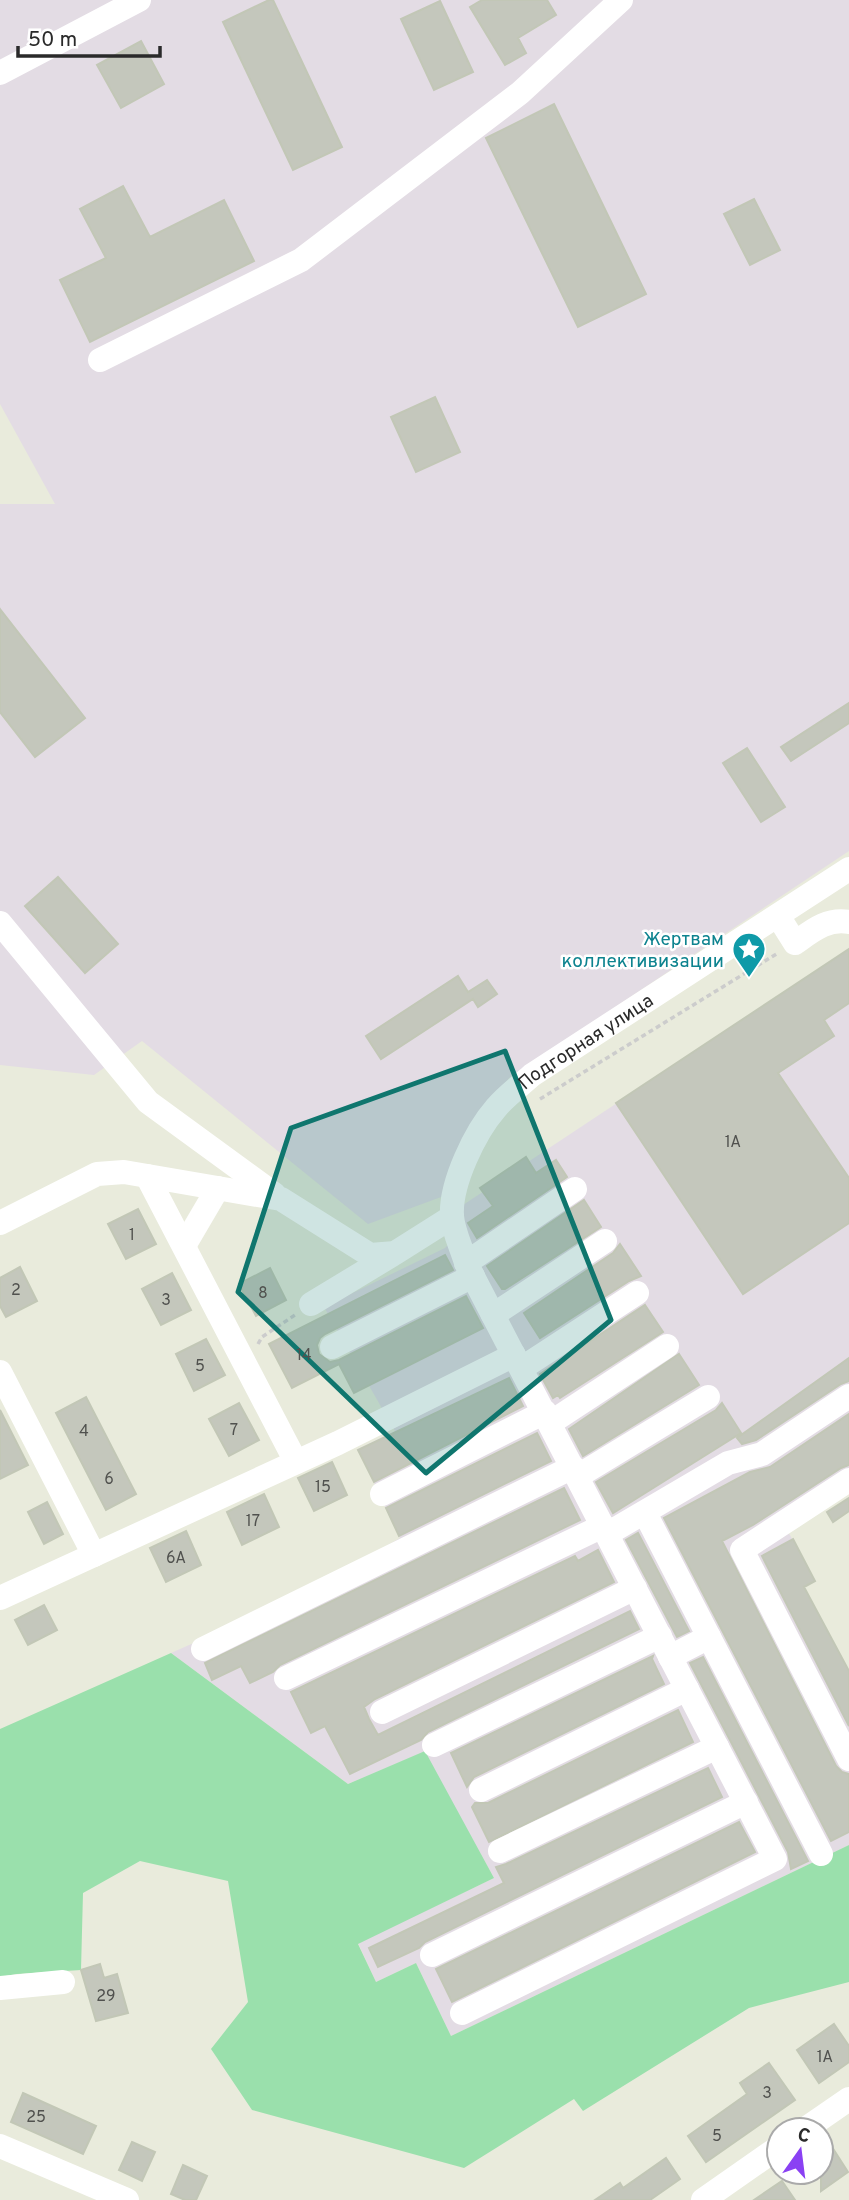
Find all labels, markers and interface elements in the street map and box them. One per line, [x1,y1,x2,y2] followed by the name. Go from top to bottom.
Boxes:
[18,14,159,58] scale bar
[28,27,77,54] text: 50 m
[562,928,724,974] place label: Жертвам коллективизации
[730,930,768,979] place icon: Жертвам коллективизации
[514,989,659,1096] street label: Подгорная улица
[725,1133,741,1153] house number: 1А
[129,1226,135,1246] house number: 1
[11,1281,21,1301] house number: 2
[258,1284,268,1304] house number: 8
[161,1291,171,1311] house number: 3
[296,1346,312,1366] house number: 14
[195,1357,205,1377] house number: 5
[230,1421,238,1441] house number: 7
[79,1422,89,1442] house number: 4
[104,1470,114,1490] house number: 6
[315,1478,331,1498] house number: 15
[246,1512,260,1532] house number: 17
[166,1549,186,1569] house number: 6А
[96,1987,116,2007] house number: 29
[817,2048,833,2068] house number: 1А
[762,2084,772,2104] house number: 3
[26,2108,46,2128] house number: 25
[765,2116,835,2186] north arrow
[795,2123,812,2150] text: С
[712,2127,722,2147] house number: 5

